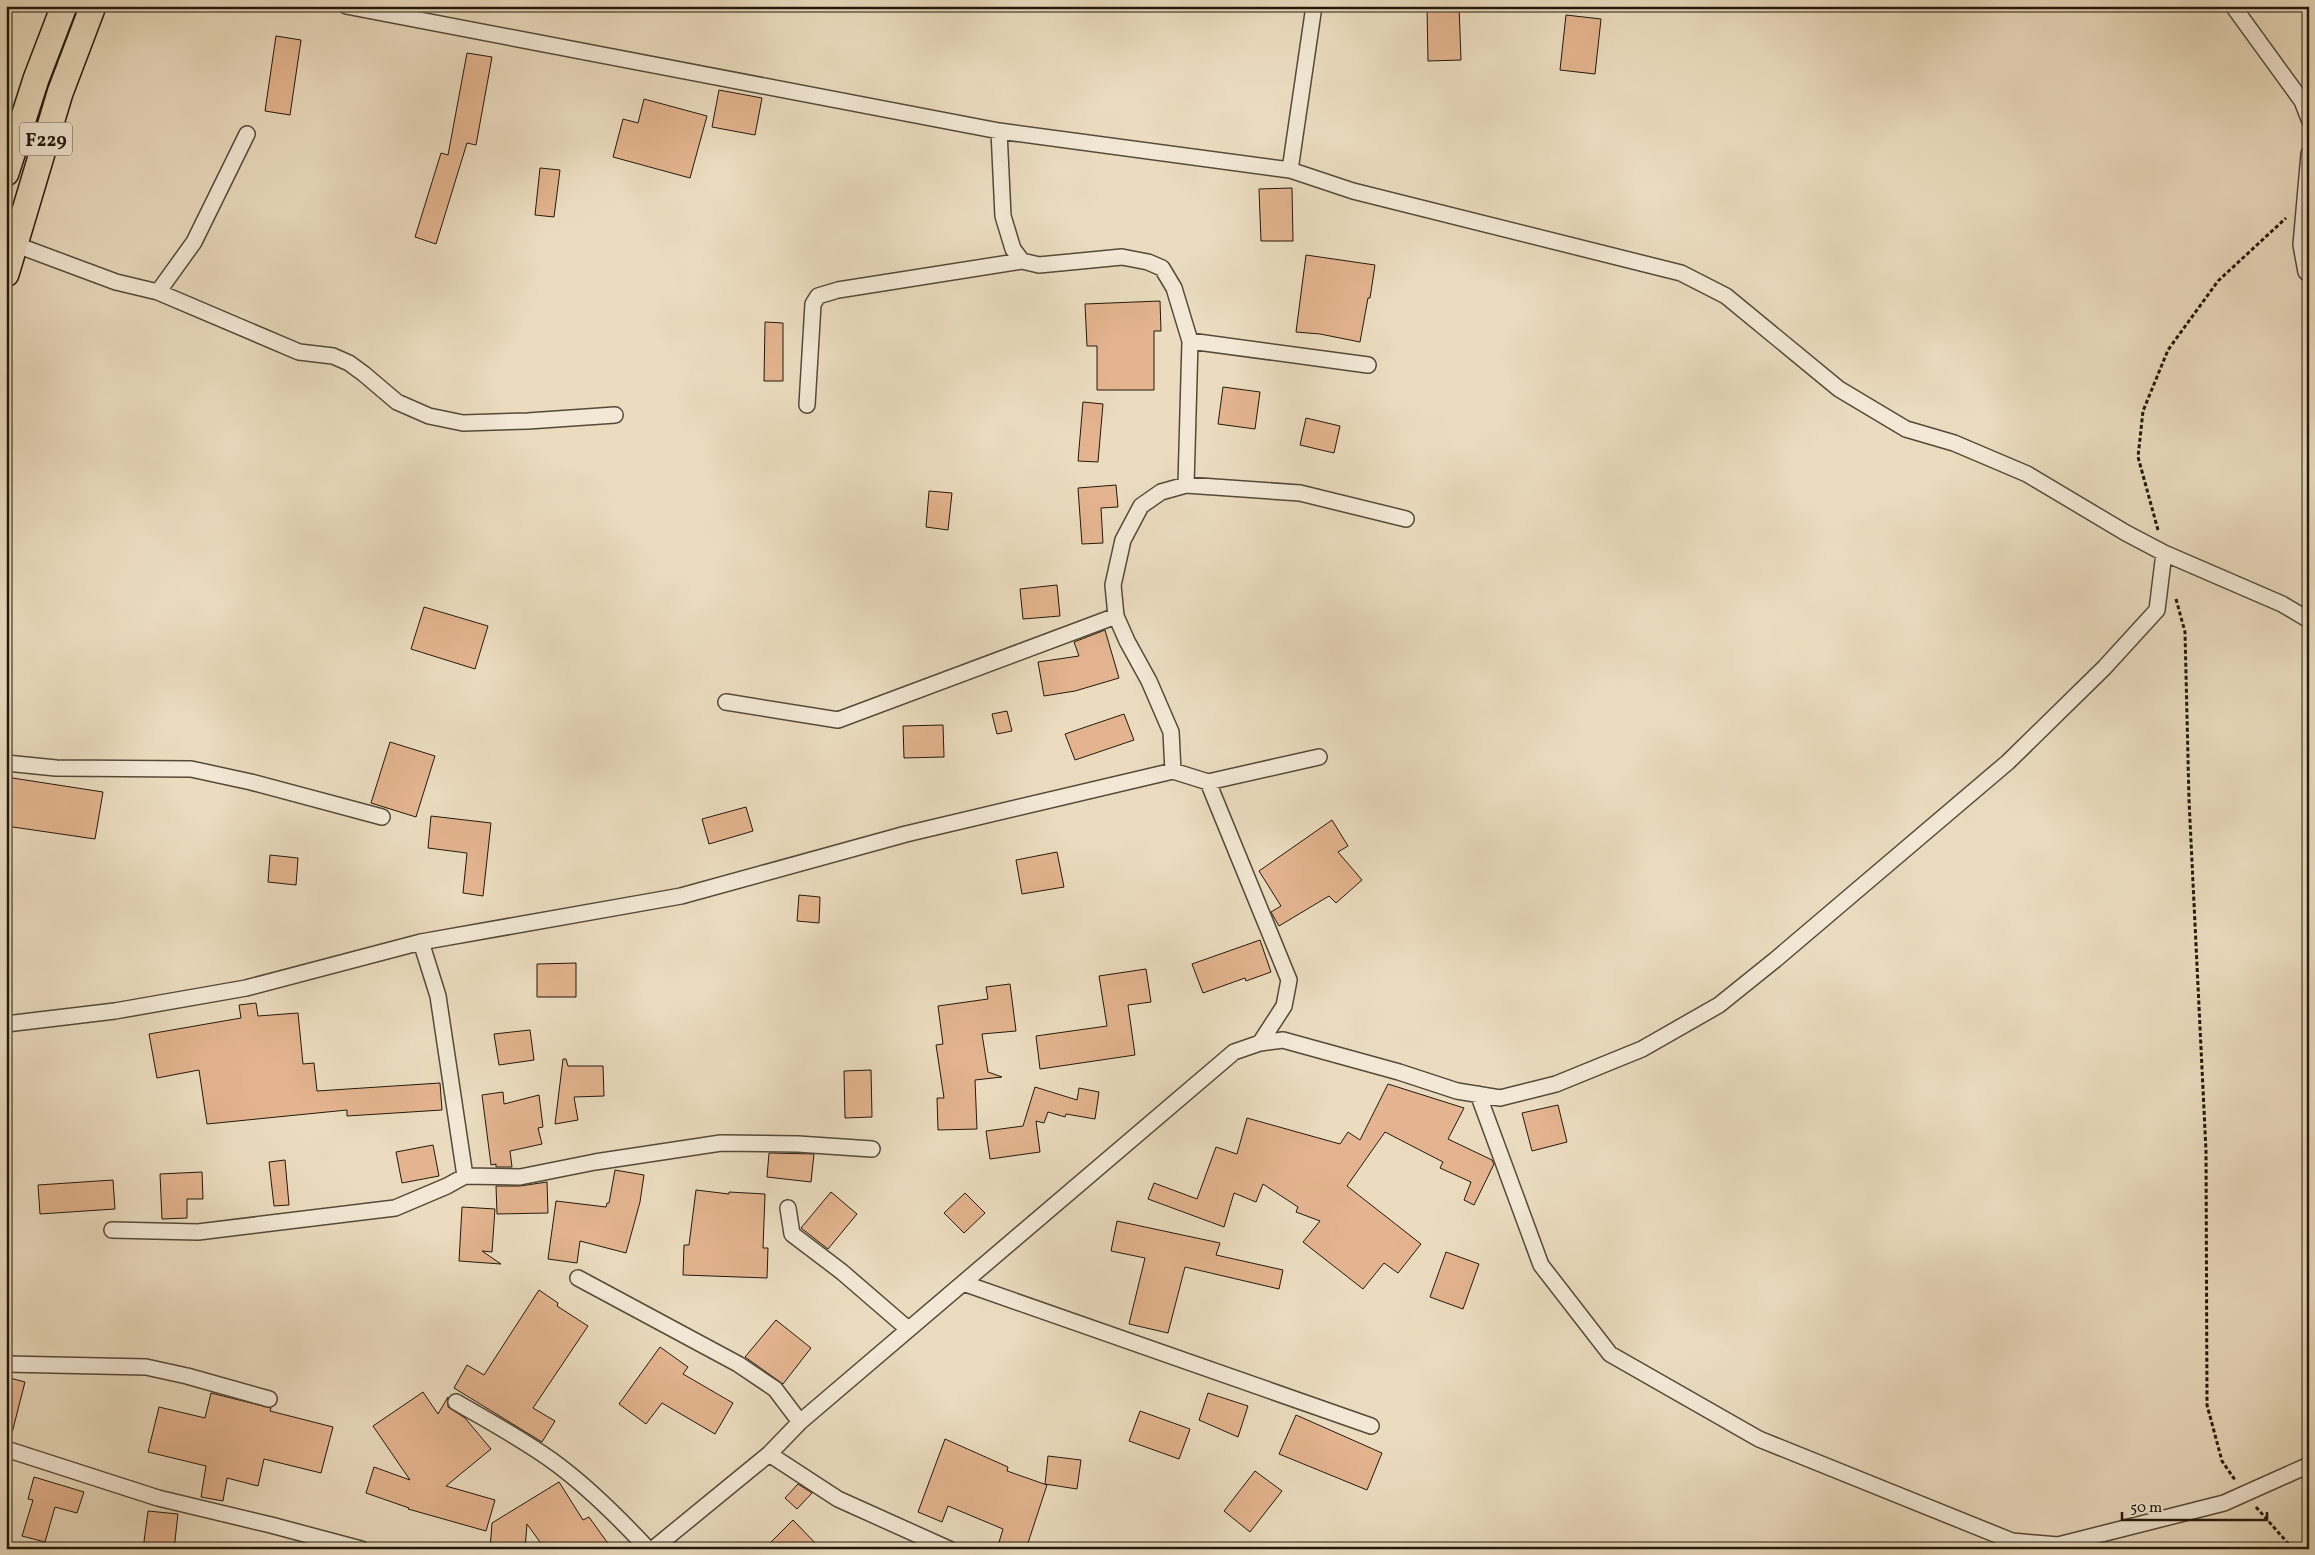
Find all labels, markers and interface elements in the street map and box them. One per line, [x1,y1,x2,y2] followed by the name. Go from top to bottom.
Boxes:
[20,122,72,156] road number: F229
[2122,1490,2268,1522] scale bar
[2130,1498,2162,1519] text: 50 m

